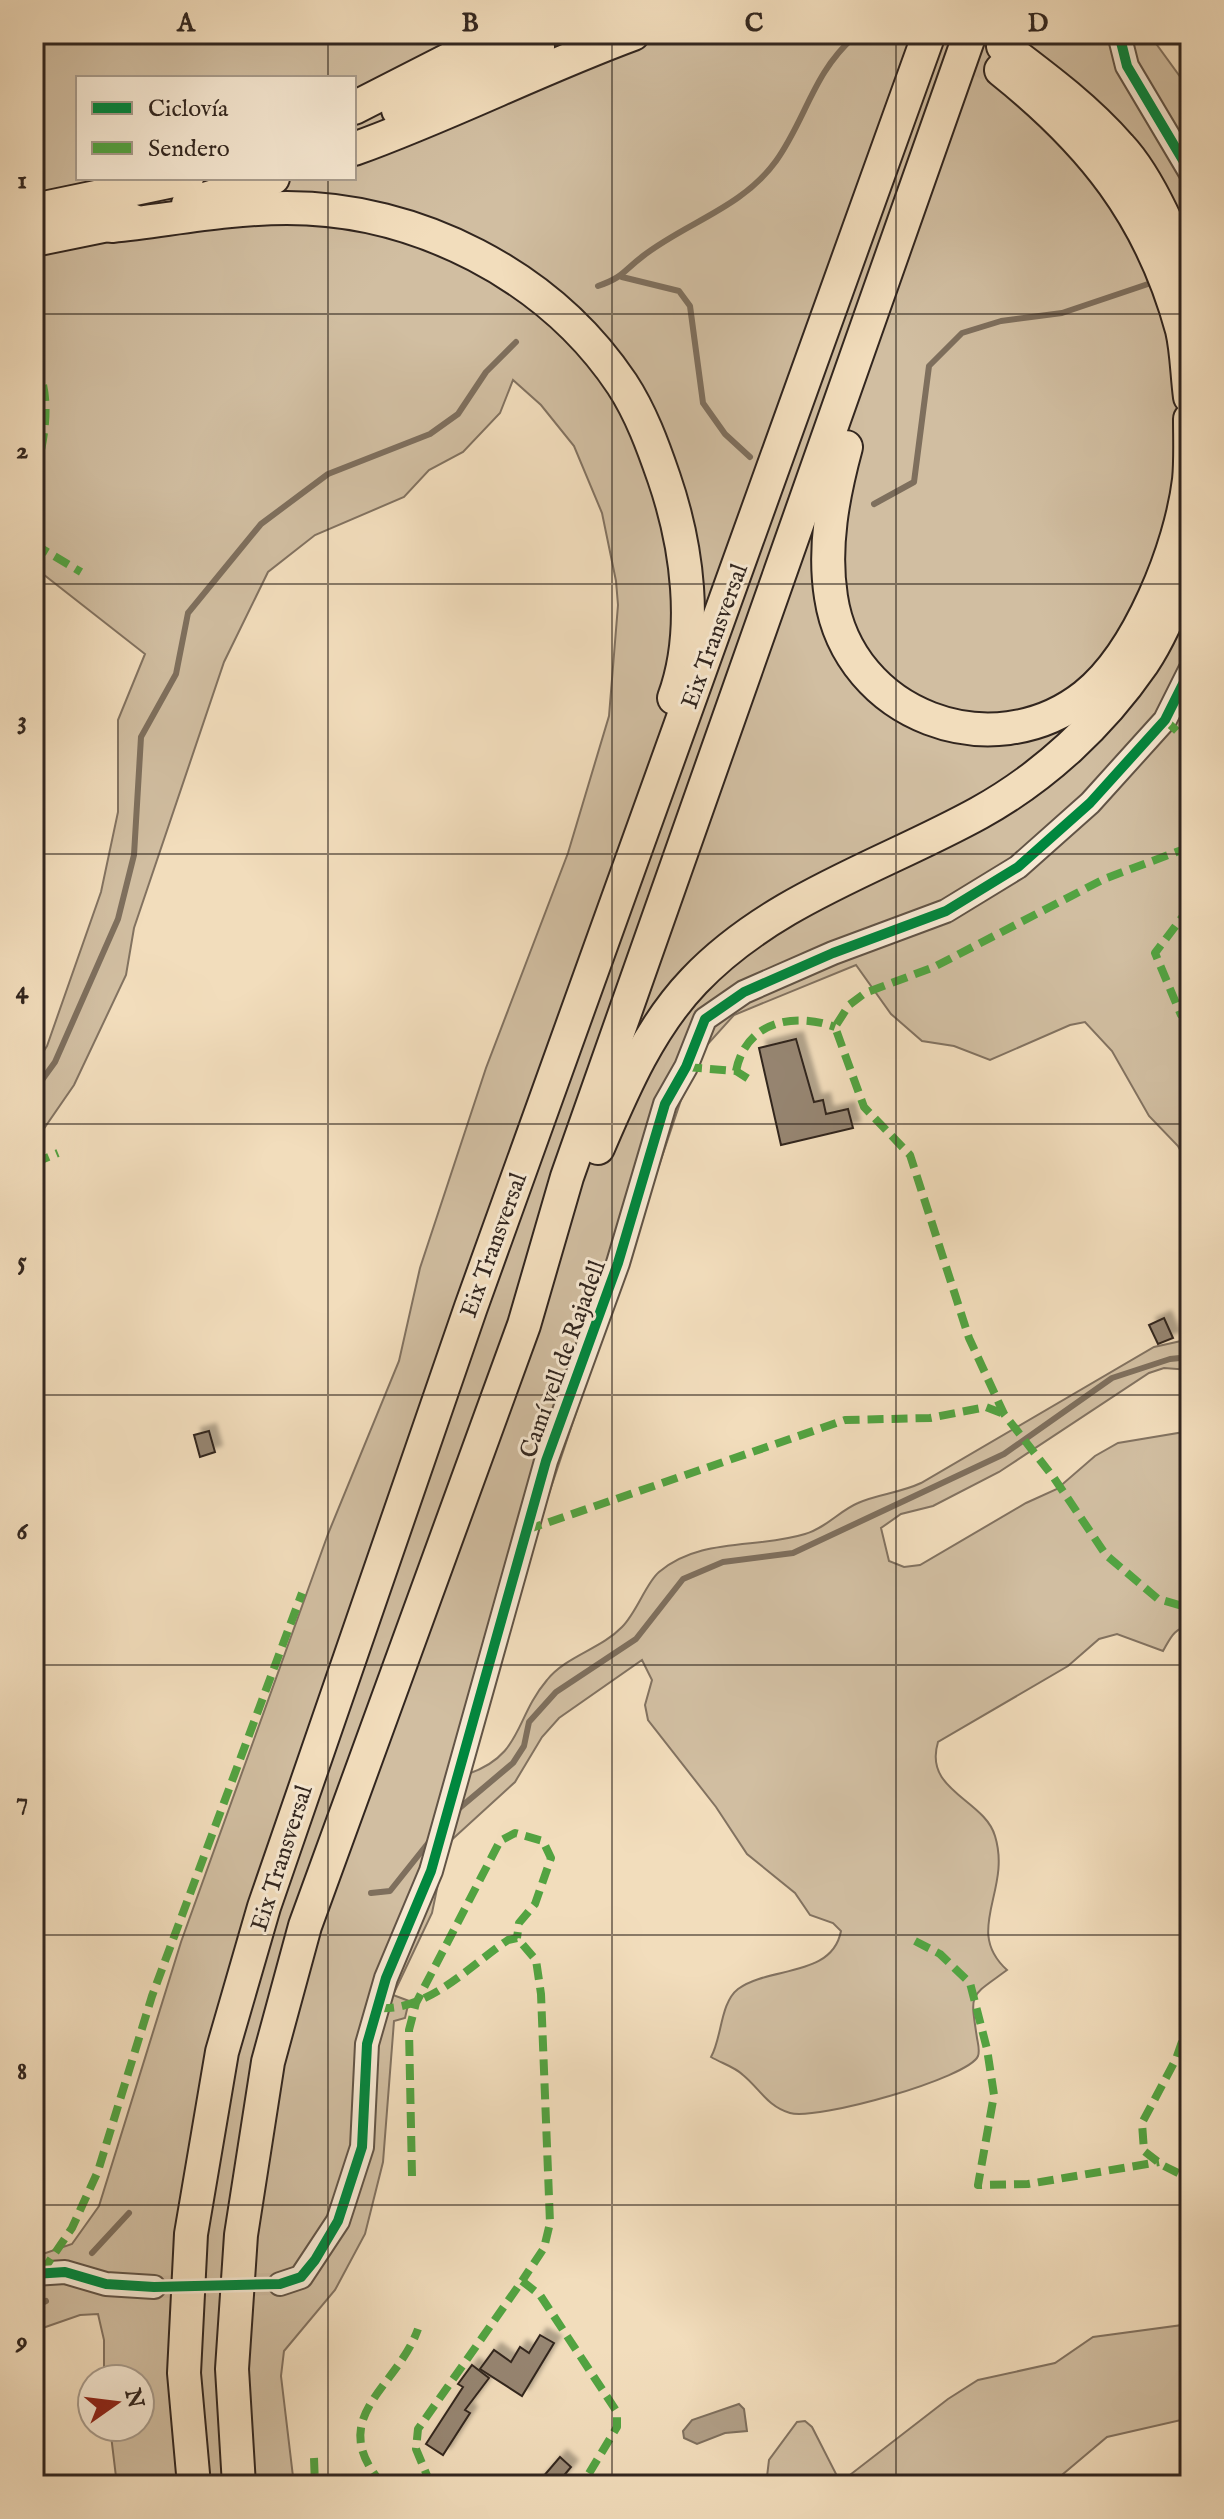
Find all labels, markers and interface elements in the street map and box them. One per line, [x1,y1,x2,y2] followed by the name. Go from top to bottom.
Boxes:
[176,7,196,40] text: A
[461,7,479,40] text: B
[745,7,764,40] text: C
[1028,7,1049,40] text: D
[76,76,356,180] legend
[148,94,229,125] text: Ciclovía
[148,134,230,165] text: Sendero
[17,164,27,197] text: 1
[16,434,28,467] text: 2
[675,560,756,713] street label: Eix Transversal
[17,704,27,737] text: 3
[16,974,30,1007] text: 4
[454,1169,535,1322] street label: Eix Transversal
[17,1245,27,1278] text: 5
[513,1256,614,1463] street label: Camí vell de Rajadell
[17,1515,29,1548] text: 6
[244,1781,321,1935] street label: Eix Transversal
[16,1785,28,1818] text: 7
[17,2055,27,2088] text: 8
[15,2325,28,2358] text: 9
[76,2363,156,2443] north arrow
[117,2385,149,2411] text: N

